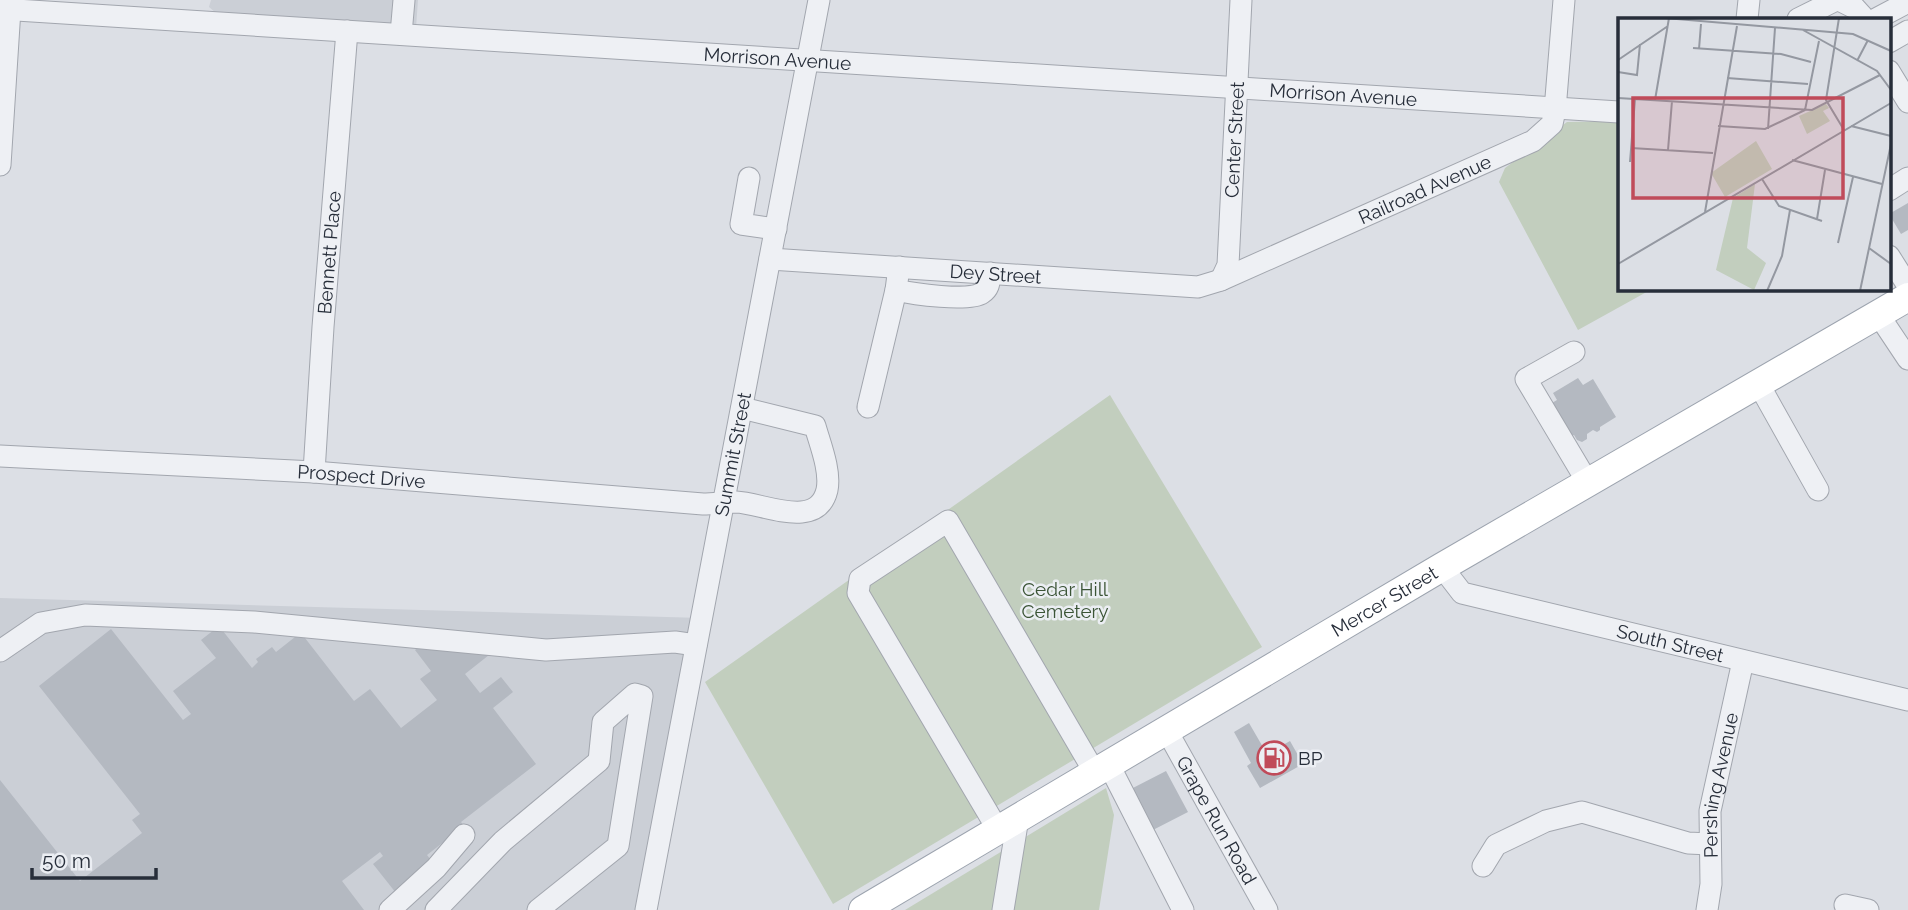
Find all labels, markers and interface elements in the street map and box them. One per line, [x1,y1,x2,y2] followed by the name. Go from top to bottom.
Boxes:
[1618,18,1890,290] inset map
[703,43,852,74] street label: Morrison Avenue
[1269,79,1418,110] street label: Morrison Avenue
[1220,80,1248,198] street label: Center Street
[1355,150,1494,228] street label: Railroad Avenue
[313,190,345,315] street label: Bennett Place
[949,260,1043,288] street label: Dey Street
[710,390,755,518] street label: Summit Street
[297,460,426,492] street label: Prospect Drive
[1327,561,1442,641] street label: Mercer Street
[1021,578,1109,622] park label: Cedar Hill Cemetery
[1615,620,1727,667] street label: South Street
[1699,710,1742,858] street label: Pershing Avenue
[1255,739,1293,777] fuel station icon: BP
[1298,747,1323,769] place label: BP
[1172,752,1261,888] street label: Grape Run Road
[32,836,156,880] scale bar
[42,848,91,873] text: 50 m

